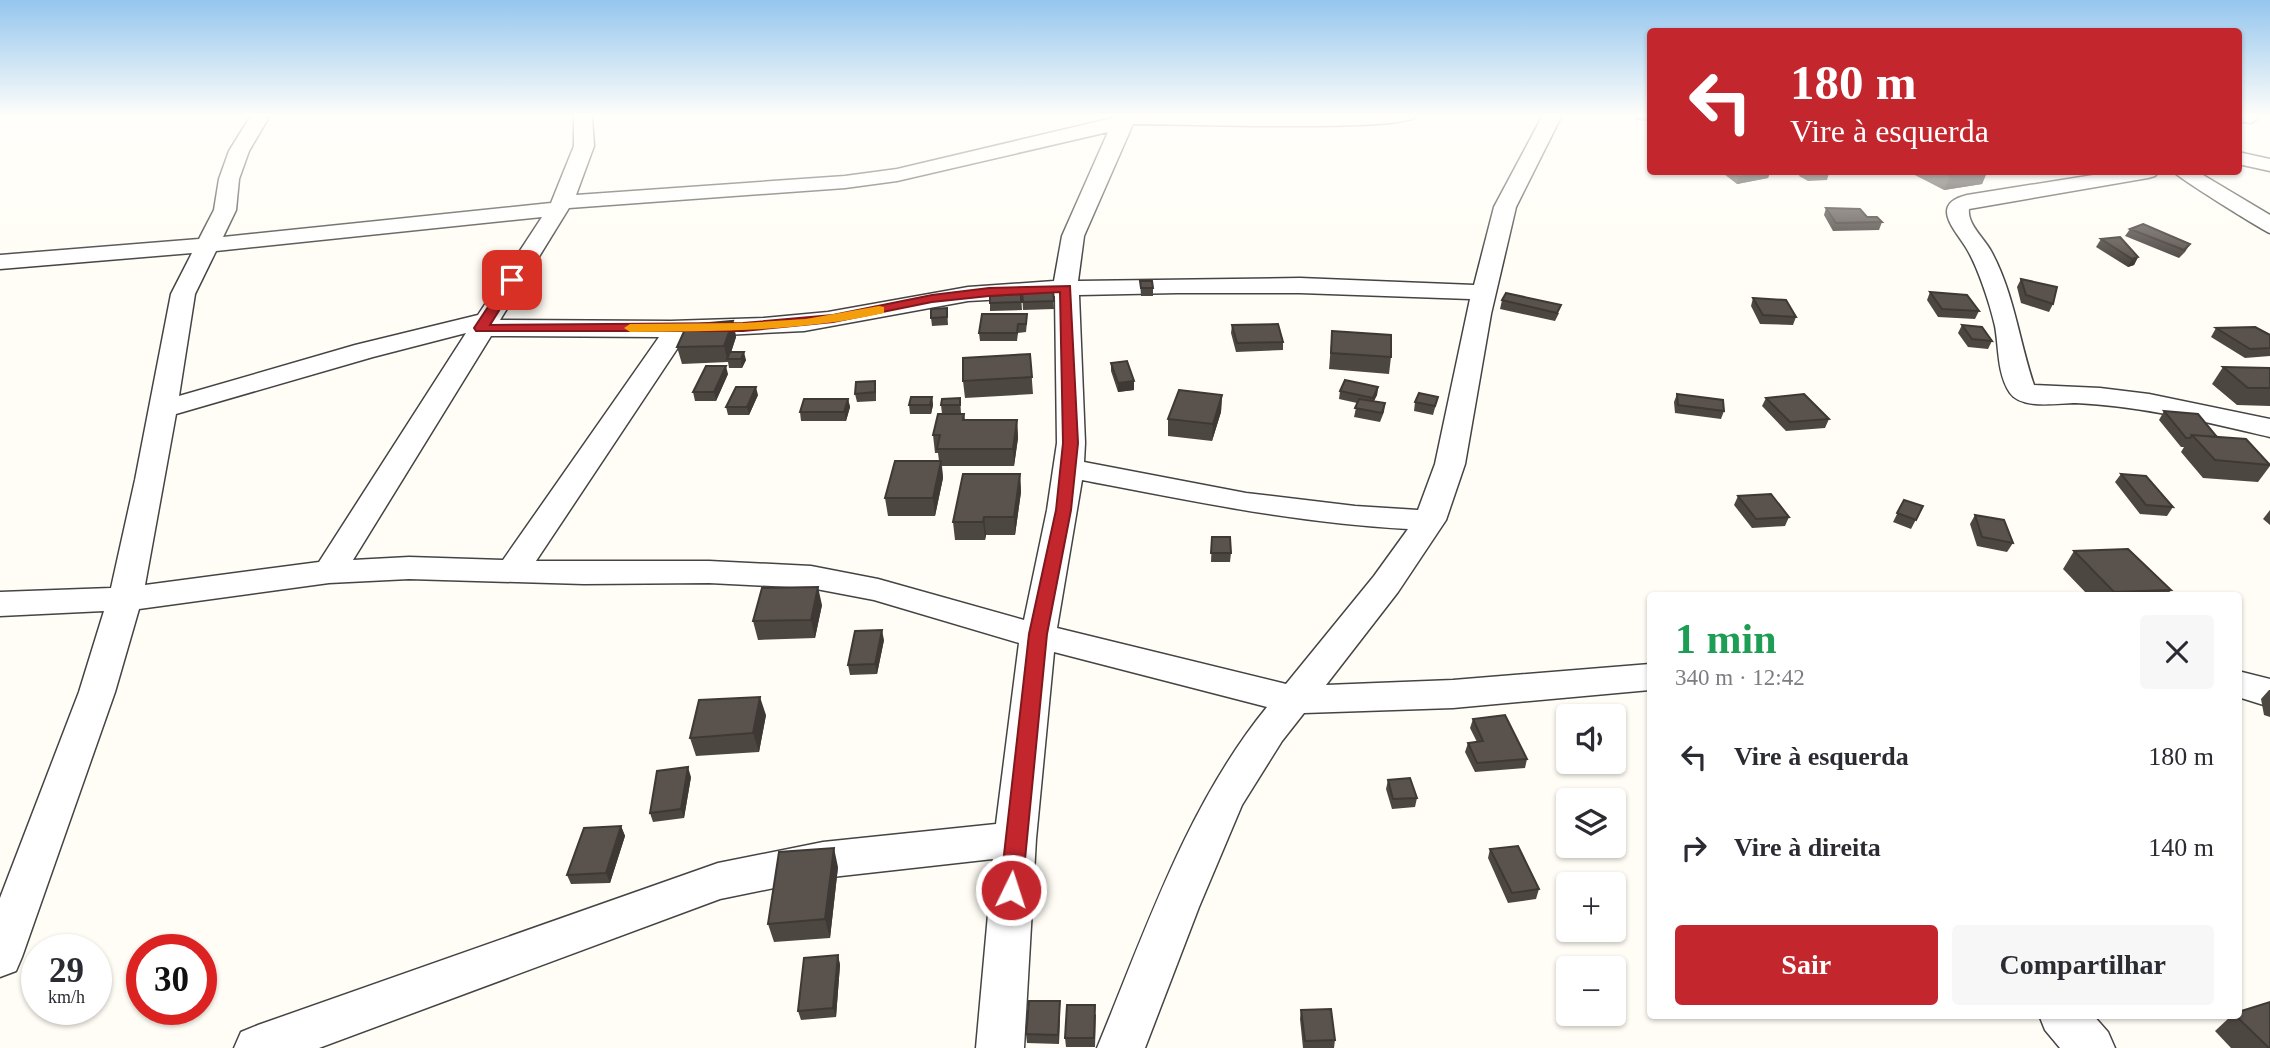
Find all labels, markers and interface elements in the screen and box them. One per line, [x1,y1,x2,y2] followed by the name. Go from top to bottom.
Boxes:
[1790,55,1917,110] text: 180 m
[1675,56,1766,147] icon: left
[1790,113,1989,149] text: Vire à esquerda
[482,250,542,310] pin
[493,261,531,299] icon: arrive
[2140,615,2214,689] button: close
[1675,616,1777,662] text: 1 min
[1675,665,1805,690] text: 340 m · 12:42
[1556,704,1626,1026] map controls
[1556,704,1626,774] button: sound
[1675,738,1713,776] icon: left
[1734,742,1909,771] text: Vire à esquerda
[2148,742,2214,771] text: 180 m
[1556,788,1626,858] button: layers
[1675,829,1713,867] icon: right
[1734,833,1881,862] text: Vire à direita
[2148,833,2214,862] text: 140 m
[974,853,1048,927] position arrow
[1556,872,1626,942] button: +
[1675,925,1938,1005] button: Sair
[1952,925,2214,1005] button: Compartilhar
[126,934,217,1025] speed limit sign: 30
[49,951,84,990] text: 29
[1556,956,1626,1026] button: −
[48,987,85,1007] text: km/h

